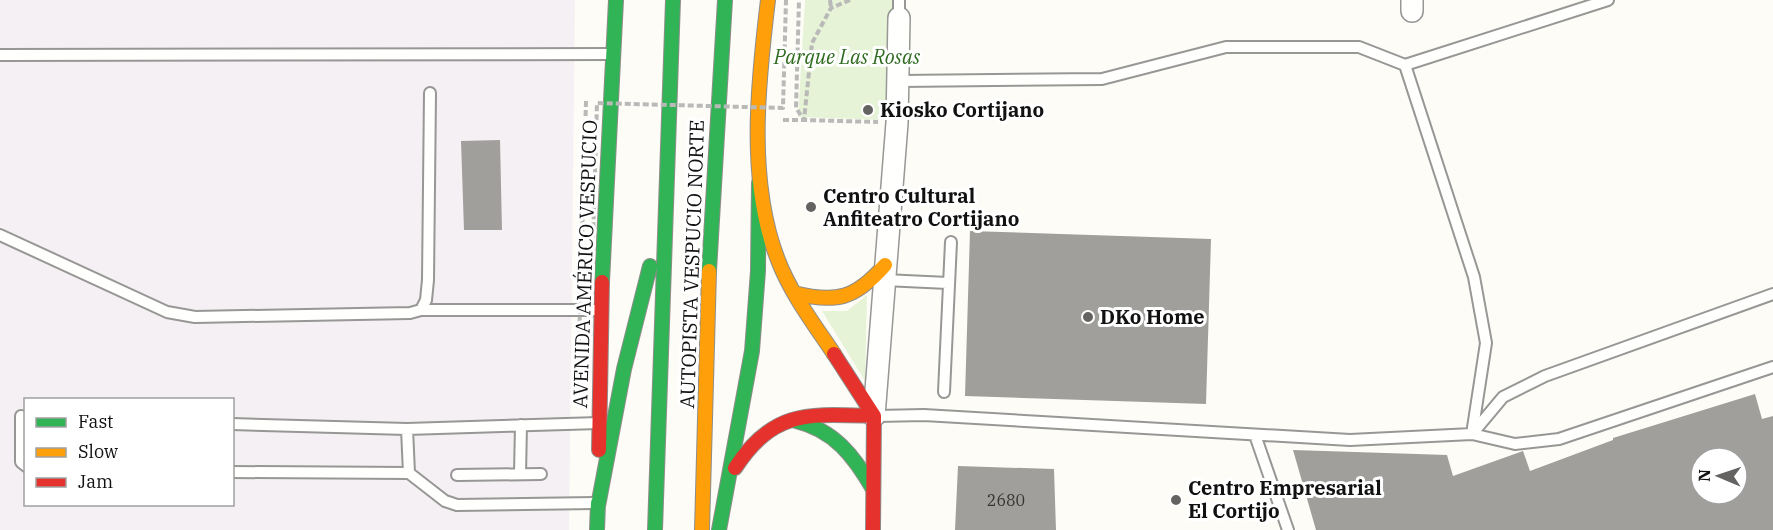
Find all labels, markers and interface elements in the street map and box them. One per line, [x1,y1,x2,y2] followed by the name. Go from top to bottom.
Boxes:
[773,43,921,70] park label: Parque Las Rosas
[880,96,1044,123] place label: Kiosko Cortijano
[861,103,875,117] marker: Kiosko Cortijano
[566,119,603,409] street label: AVENIDA AMÉRICO VESPUCIO
[673,119,710,409] street label: AUTOPISTA VESPUCIO NORTE
[823,182,1019,232] place label: Centro Cultural Anfiteatro Cortijano
[804,200,818,214] marker: Centro Cultural Anfiteatro Cortijano
[1100,303,1205,330] place label: DKo Home
[1081,310,1095,324] marker: DKo Home
[24,398,234,506] legend
[78,410,113,433] text: Fast
[78,440,118,463] text: Slow
[1689,446,1749,506] north arrow
[1694,469,1714,482] text: N
[78,470,113,493] text: Jam
[1188,474,1382,524] place label: Centro Empresarial El Cortijo
[987,490,1025,510] house number: 2680
[1169,493,1183,507] marker: Centro Empresarial El Cortijo

